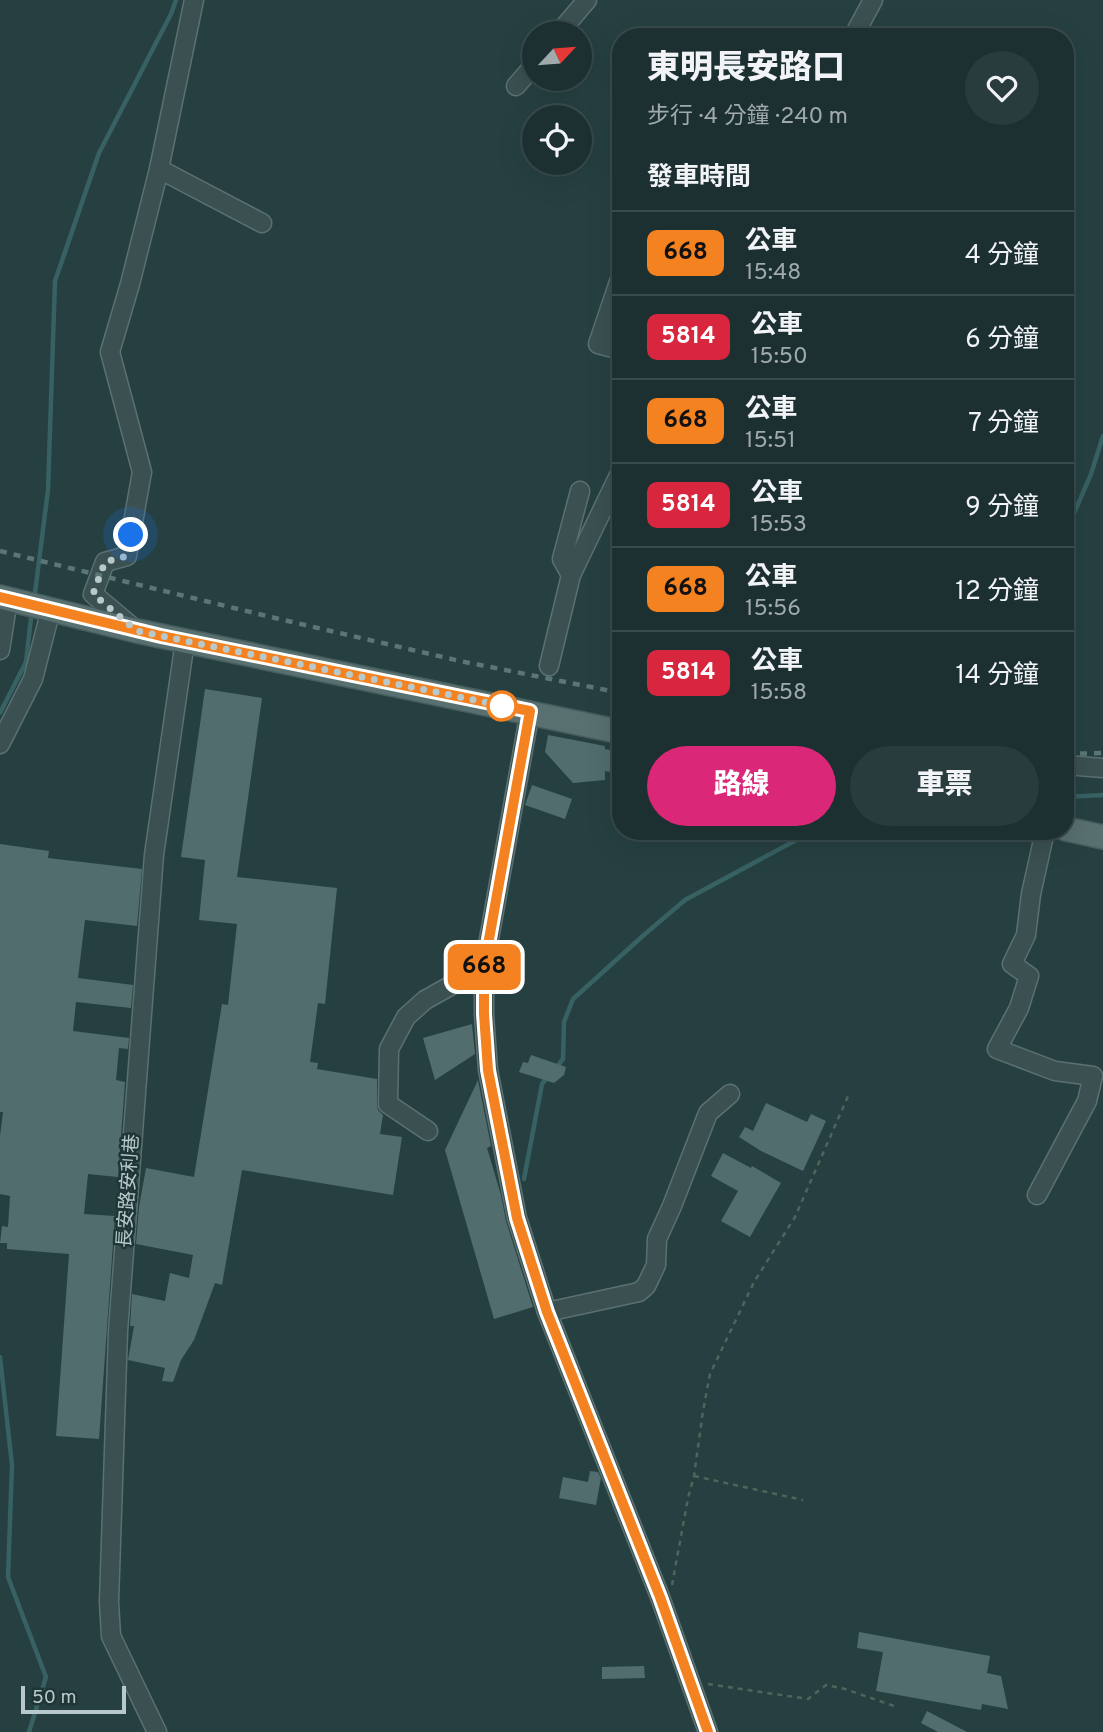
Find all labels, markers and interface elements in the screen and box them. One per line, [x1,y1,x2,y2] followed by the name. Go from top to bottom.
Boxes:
[522,21,592,91] north arrow
[522,21,592,175] map controls
[647,49,845,91] text: 東明長安路口
[965,51,1039,125] button: heart
[647,103,848,132] text: 步行 · 4 分鐘 · 240 m
[522,105,592,175] button: locate
[647,162,751,195] text: 發車時間
[745,226,797,259] text: 公車
[663,238,708,268] text: 668
[965,240,1039,273] text: 4 分鐘
[745,259,801,288] text: 15:48
[751,310,803,343] text: 公車
[661,322,716,352] text: 5814
[965,324,1039,357] text: 6 分鐘
[751,343,808,372] text: 15:50
[745,394,797,427] text: 公車
[663,406,708,436] text: 668
[968,408,1039,441] text: 7 分鐘
[745,427,796,456] text: 15:51
[751,478,803,511] text: 公車
[661,490,716,520] text: 5814
[965,492,1039,525] text: 9 分鐘
[751,511,807,540] text: 15:53
[113,517,148,552] your location
[745,562,797,595] text: 公車
[663,574,708,604] text: 668
[955,576,1039,609] text: 12 分鐘
[745,595,801,624] text: 15:56
[751,646,803,679] text: 公車
[661,658,716,688] text: 5814
[956,660,1039,693] text: 14 分鐘
[751,679,807,708] text: 15:58
[487,691,517,721] unlabelled marker
[647,746,836,826] button: 路線
[850,746,1039,826] button: 車票
[444,944,524,990] line badge: 668
[462,952,506,982] text: 668
[113,1133,145,1249] street label: 長安路安利巷
[21,1683,126,1715] scale bar
[32,1686,77,1710] text: 50 m

